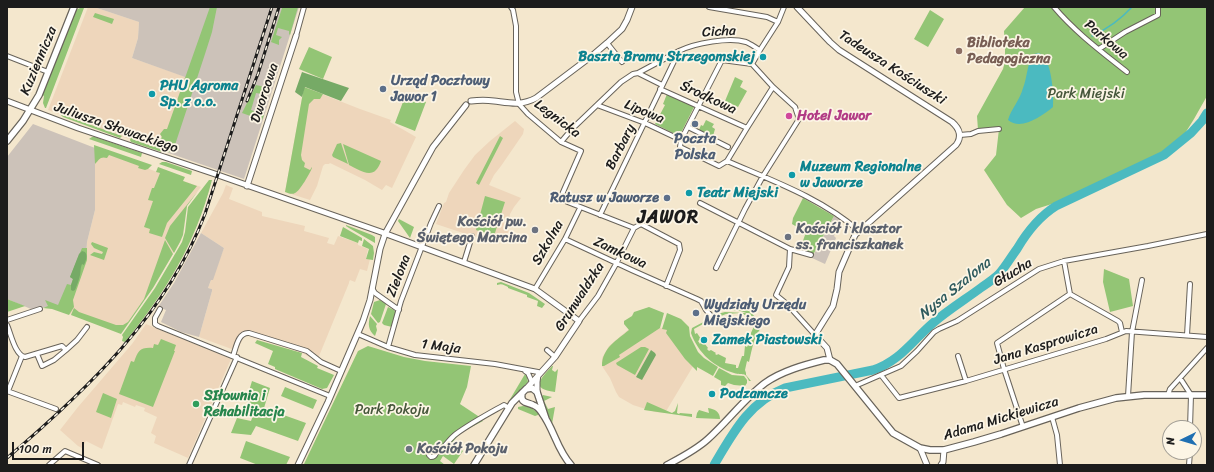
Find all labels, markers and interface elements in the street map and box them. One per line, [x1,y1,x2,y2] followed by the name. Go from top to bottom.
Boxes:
[1080,17,1132,63] street label: Parkowa
[702,23,736,41] street label: Cicha
[17,24,61,98] street label: Kuziennicza
[835,27,949,109] street label: Tadeusza Kościuszki
[967,35,1050,68] place label: Biblioteka Pedagogiczna
[954,46,964,56] marker: Biblioteka Pedagogiczna
[578,49,755,65] place label: Baszta Bramy Strzegomskiej
[758,52,768,62] marker: Baszta Bramy Strzegomskiej
[247,61,283,125] street label: Dworcowa
[391,73,490,106] place label: Urząd Pocztowy Jawor 1
[160,78,238,110] place label: PHU Agroma Sp. z o.o.
[677,78,739,118] street label: Środkowa
[378,84,388,94] marker: Urząd Pocztowy Jawor 1
[1047,86,1125,102] park label: Park Miejski
[147,89,157,99] marker: PHU Agroma Sp. z o.o.
[531,96,583,142] street label: Legnicka
[622,96,666,128] street label: Lipowa
[52,99,180,157] street label: Juliusza Słowackiego
[797,108,871,124] place label: Hotel Jawor
[784,111,794,121] marker: Hotel Jawor
[690,119,700,129] marker: Poczta Polska
[602,121,640,173] street label: Barbary
[674,131,716,164] place label: Poczta Polska
[800,159,922,192] place label: Muzeum Regionalne w Jaworze
[787,170,797,180] marker: Muzeum Regionalne w Jaworze
[697,185,778,201] place label: Teatr Miejski
[684,188,694,198] marker: Teatr Miejski
[550,190,659,206] place label: Ratusz w Jaworze
[662,193,672,203] marker: Ratusz w Jaworze
[637,207,699,229] district label: JAWOR
[417,214,527,246] place label: Kościół pw. Świętego Marcina
[529,218,567,268] street label: Szkolna
[796,221,904,254] place label: Kościół i klasztor ss. franciszkanek
[530,225,540,235] marker: Kościół pw. Świętego Marcina
[783,232,793,242] marker: Kościół i klasztor ss. franciszkanek
[591,233,649,273] street label: Zamkowa
[383,252,415,300] street label: Zielona
[915,254,995,324] water label: Nysa Szalona
[991,255,1035,291] street label: Głucha
[552,259,608,335] street label: Grunwaldzka
[704,297,806,330] place label: Wydziały Urzędu Miejskiego
[691,308,701,318] marker: Wydziały Urzędu Miejskiego
[992,321,1100,369] street label: Jana Kasprowicza
[712,332,822,348] place label: Zamek Piastowski
[699,335,709,345] marker: Zamek Piastowski
[420,336,462,358] street label: 1 Maja
[720,386,788,402] place label: Podzamcze
[204,388,284,420] place label: SIłownia i Rehabilitacja
[707,389,717,399] marker: Podzamcze
[941,393,1061,445] street label: Adama Mickiewicza
[191,399,201,409] marker: SIłownia i Rehabilitacja
[355,402,429,418] park label: Park Pokoju
[1162,420,1202,460] north arrow
[14,434,86,460] scale bar
[1161,436,1180,446] text: N
[19,438,52,460] text: 100 m
[417,441,507,457] place label: Kościół Pokoju
[404,444,414,454] marker: Kościół Pokoju

